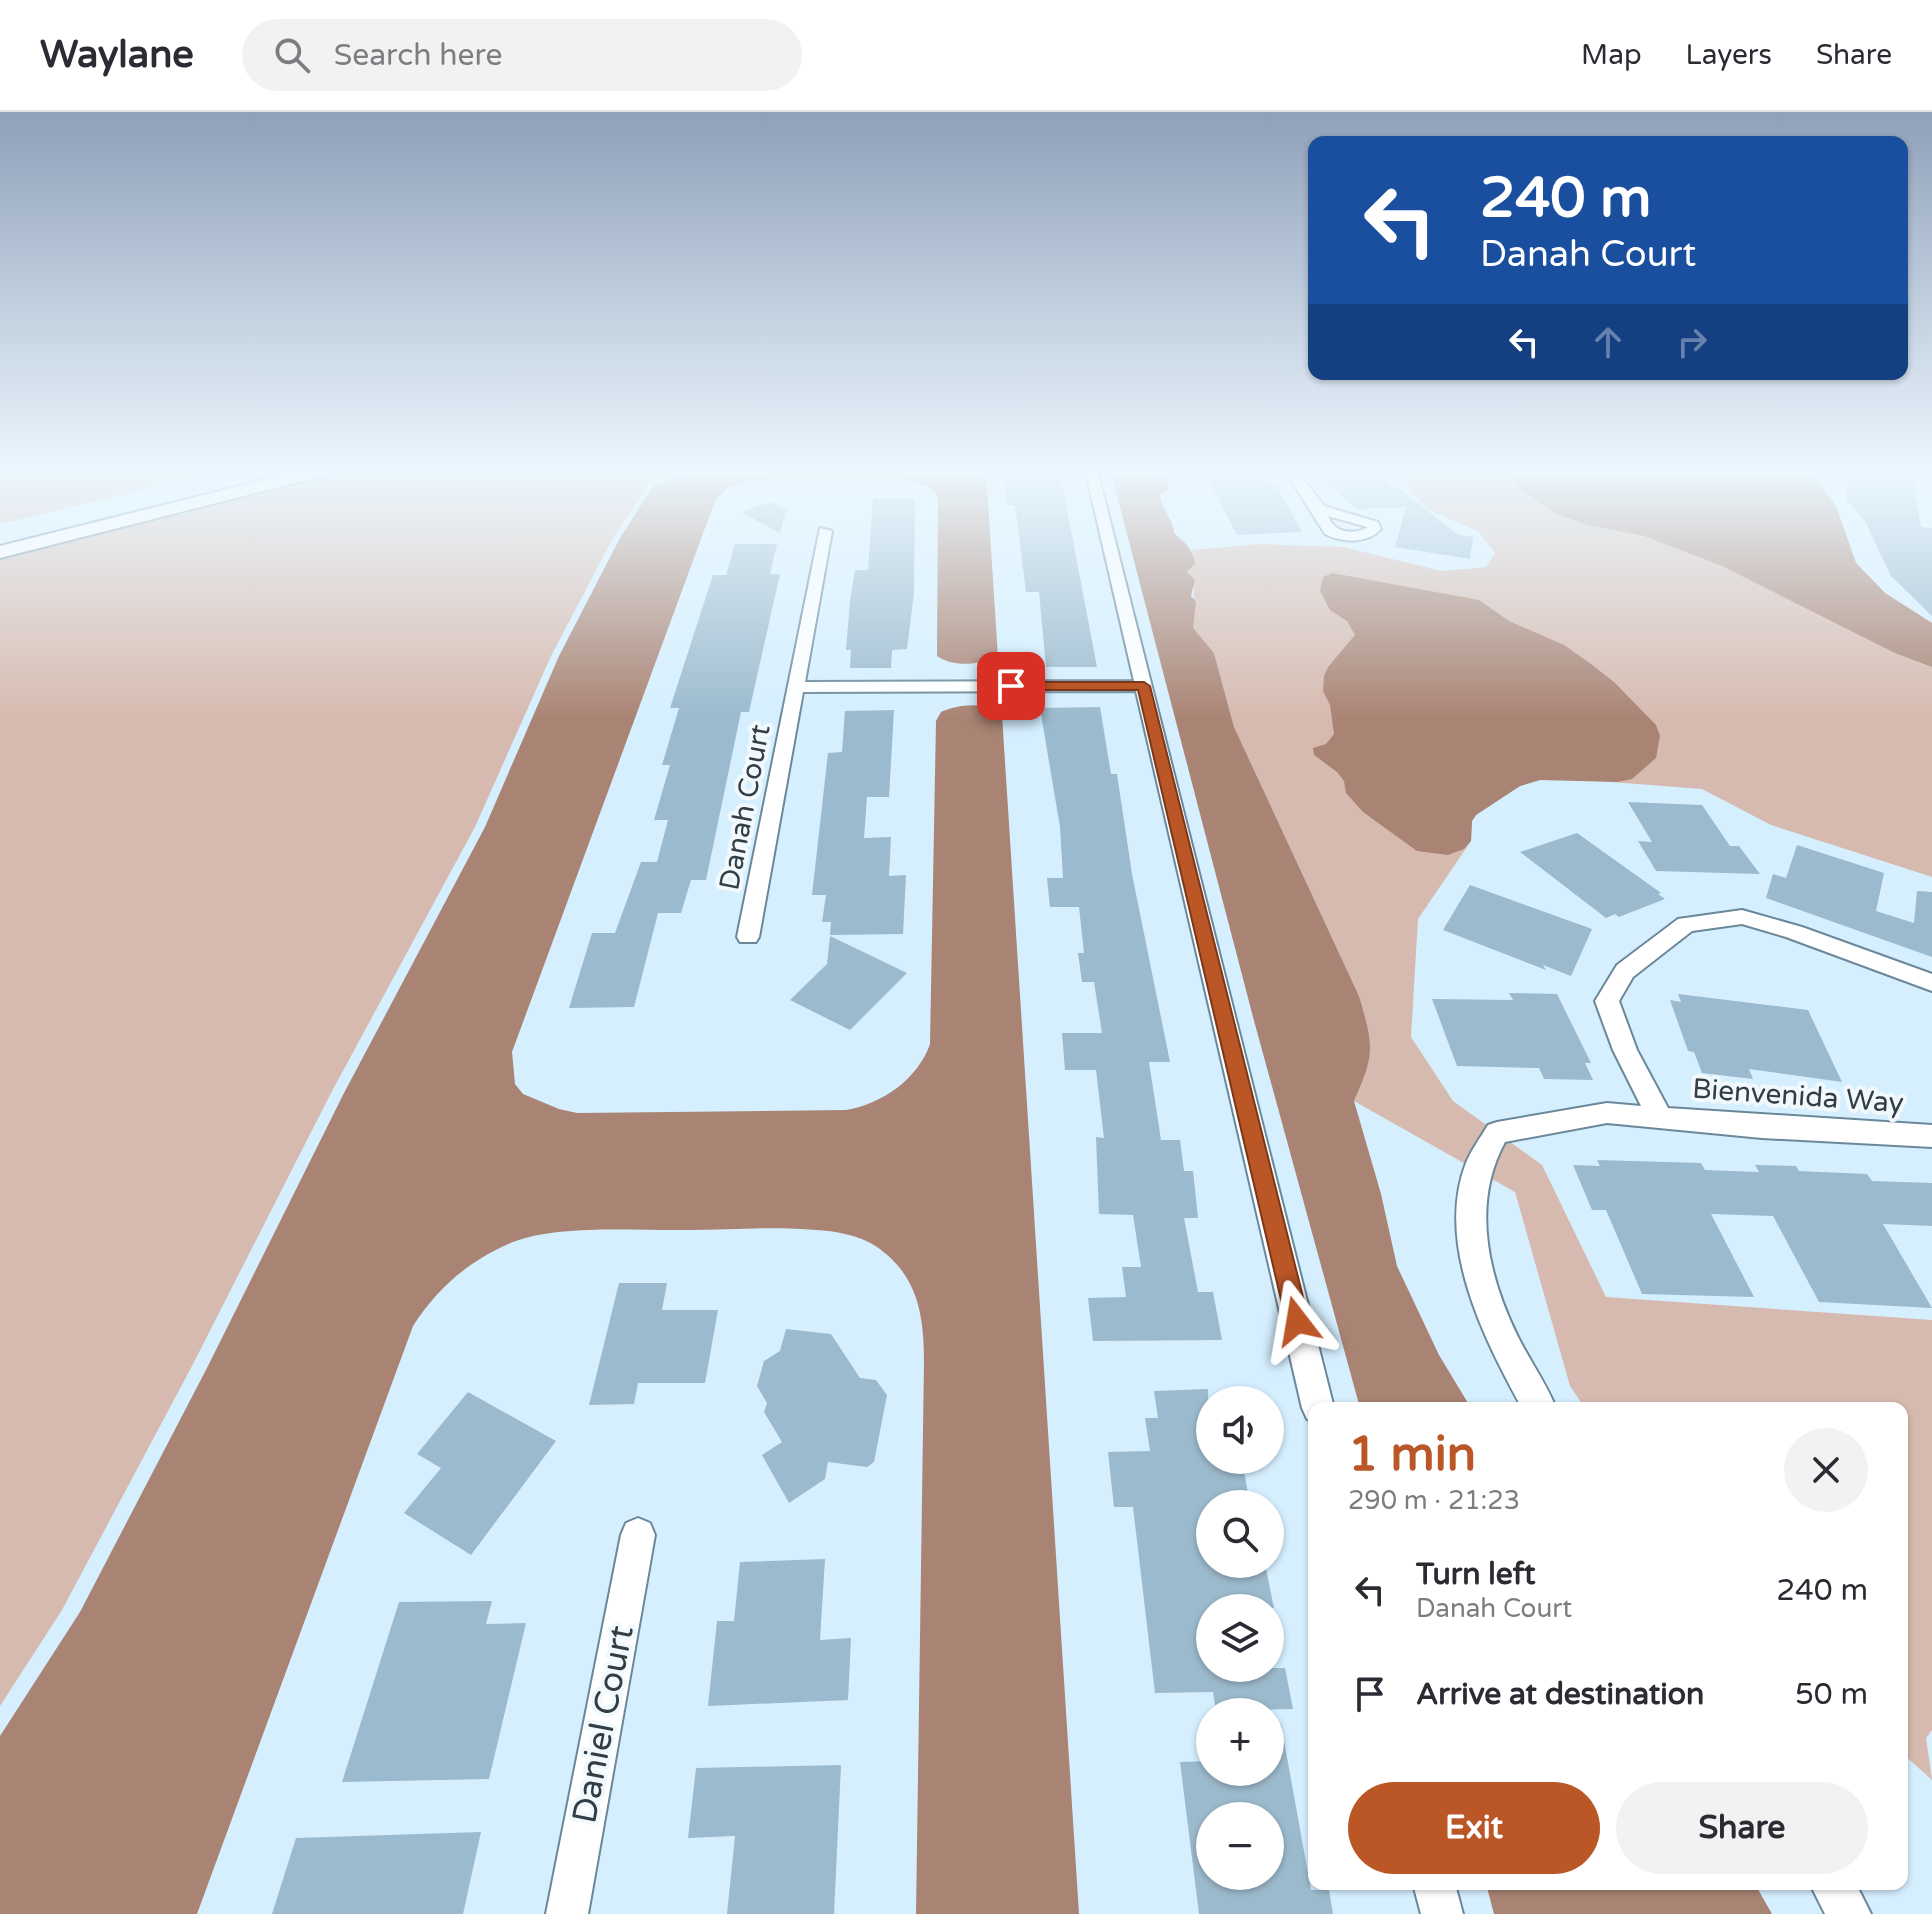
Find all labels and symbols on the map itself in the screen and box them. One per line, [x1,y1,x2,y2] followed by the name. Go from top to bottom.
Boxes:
[977,652,1045,720] pin
[712,721,778,893] street label: Danah Court
[1691,1072,1905,1120] street label: Bienvenida Way
[1255,1279,1339,1363] position arrow
[564,1622,643,1827] street label: Daniel Court

